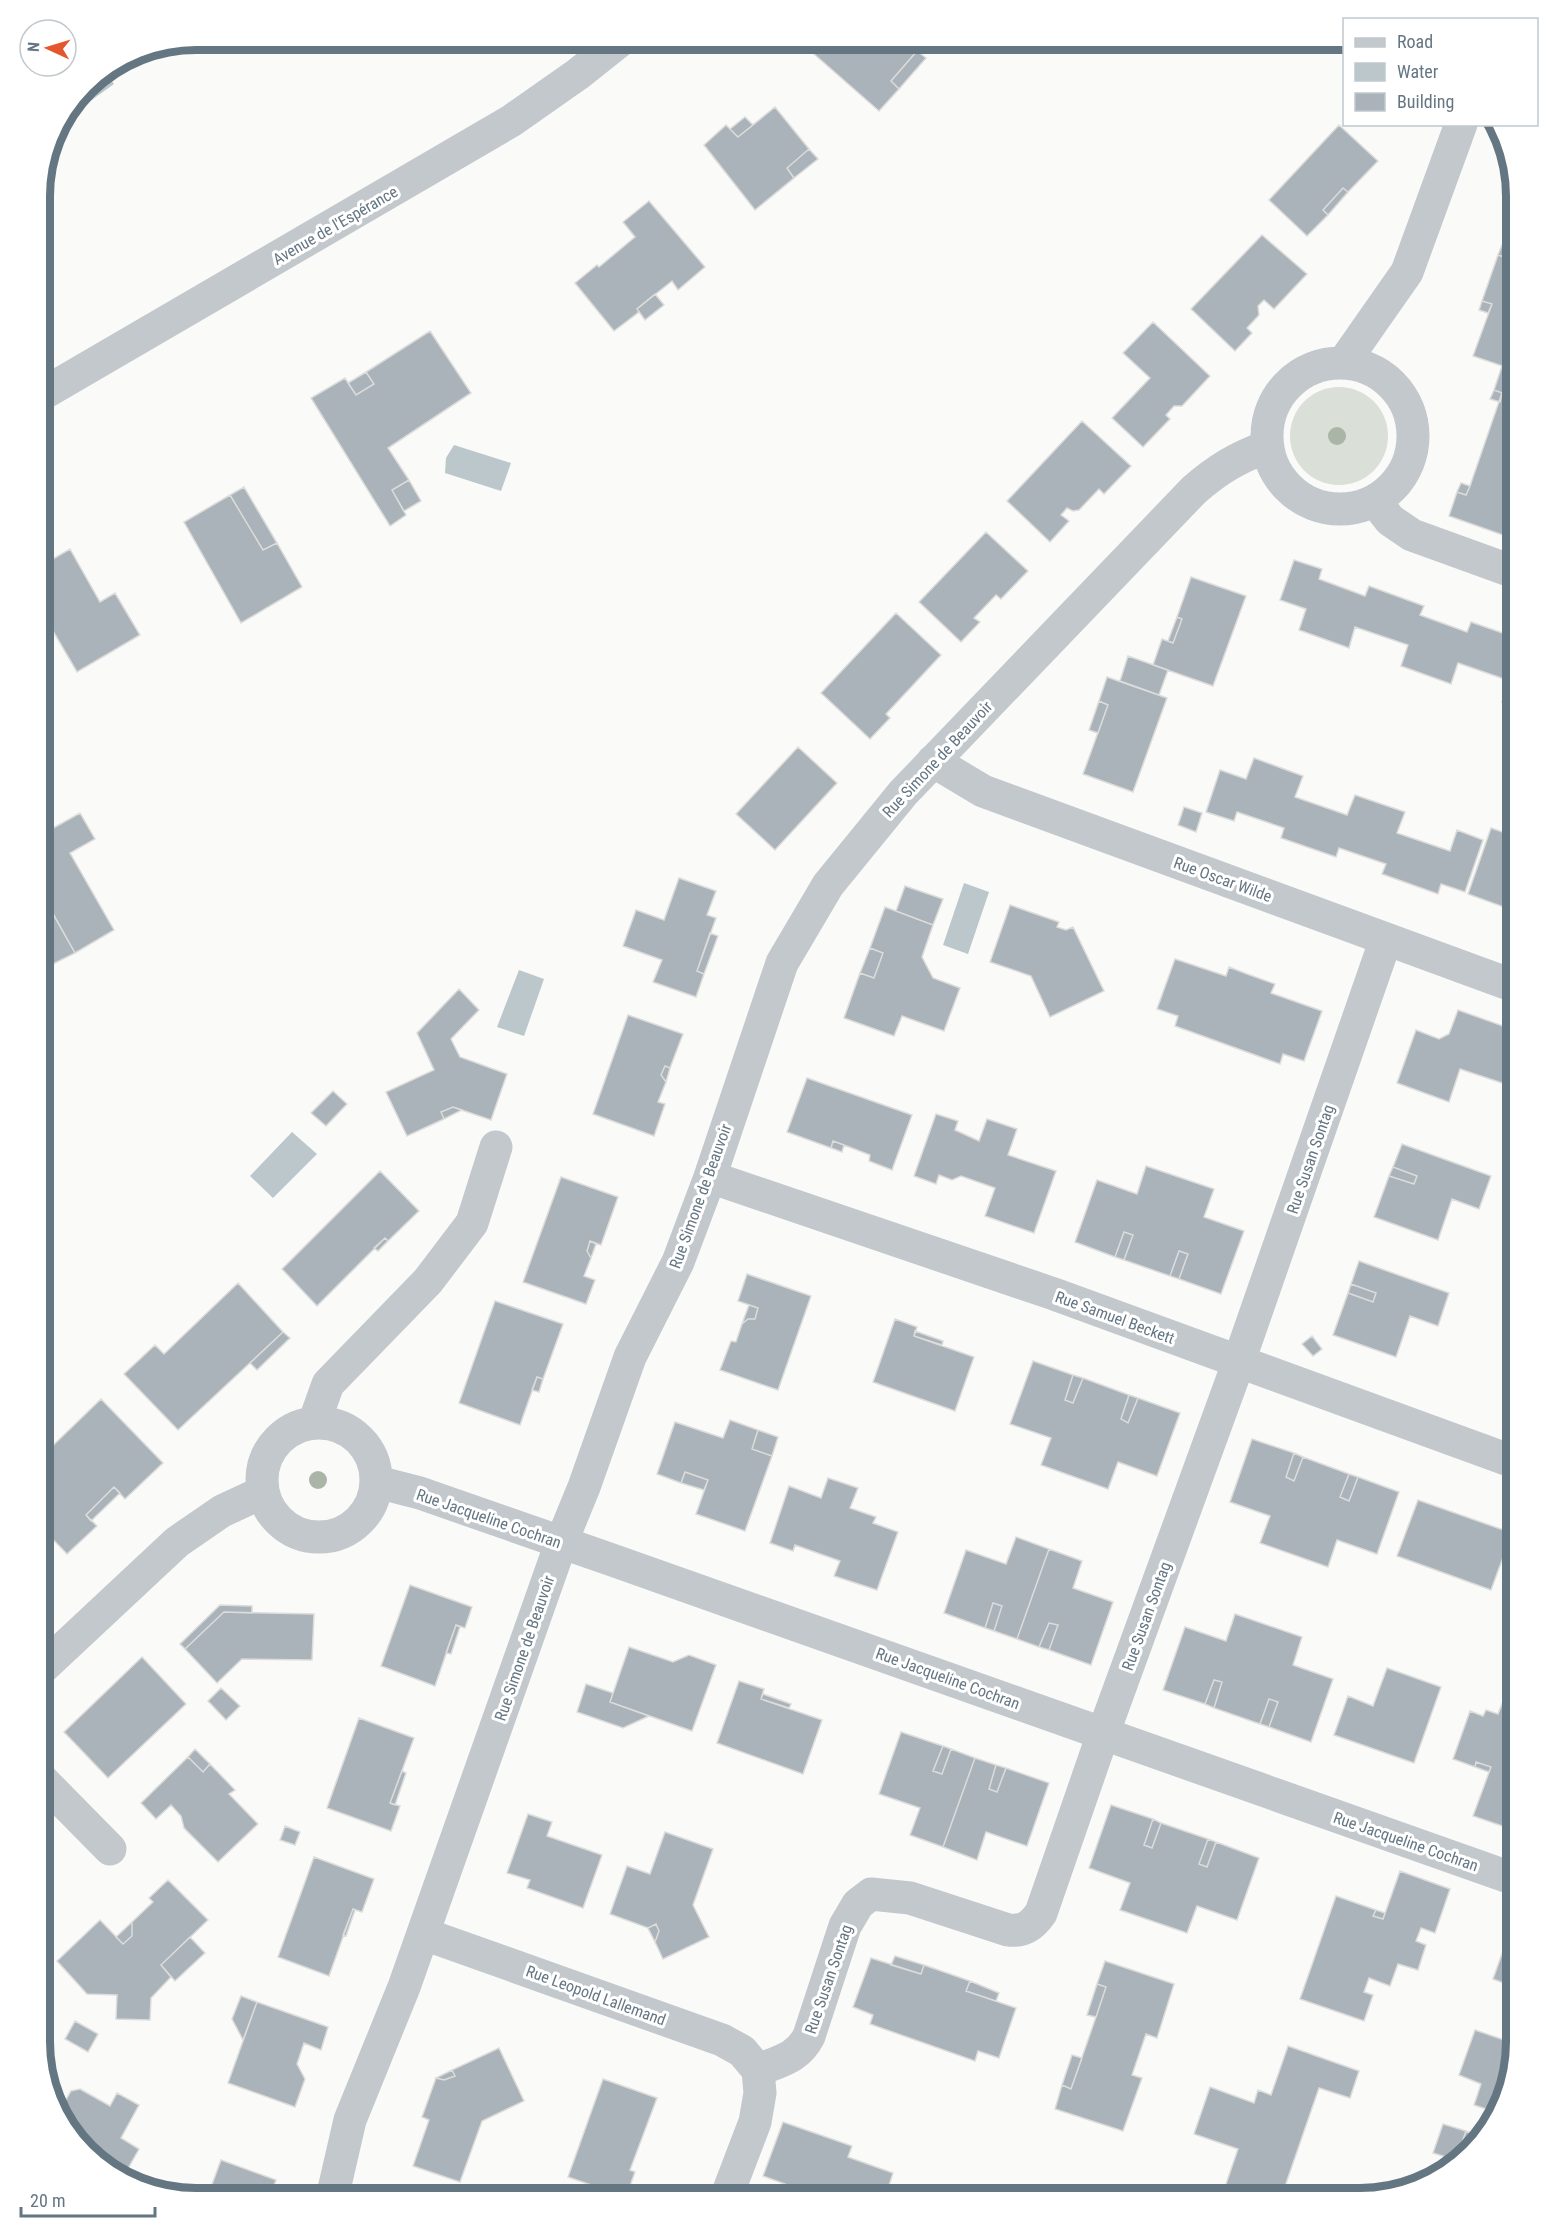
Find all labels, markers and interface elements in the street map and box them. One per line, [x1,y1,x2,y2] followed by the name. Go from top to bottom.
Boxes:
[18,18,78,78] north arrow
[1343,18,1538,126] legend
[1397,31,1433,52] text: Road
[24,41,43,53] text: N
[1397,61,1439,82] text: Water
[1397,91,1454,112] text: Building
[270,182,401,269] street label: Avenue de l'Espérance
[878,697,996,822] street label: Rue Simone de Beauvoir
[1171,853,1274,906] street label: Rue Oscar Wilde
[1283,1102,1338,1216] street label: Rue Susan Sontag
[665,1121,736,1271] street label: Rue Simone de Beauvoir
[1053,1287,1177,1348] street label: Rue Samuel Beckett
[414,1485,564,1552] street label: Rue Jacqueline Cochran
[1118,1559,1175,1673] street label: Rue Susan Sontag
[491,1573,558,1723] street label: Rue Simone de Beauvoir
[873,1644,1022,1713] street label: Rue Jacqueline Cochran
[1331,1808,1481,1875] street label: Rue Jacqueline Cochran
[801,1922,856,2036] street label: Rue Susan Sontag
[523,1961,668,2030] street label: Rue Leopold Lallemand
[21,2180,154,2218] scale bar
[30,2190,65,2211] text: 20 m

